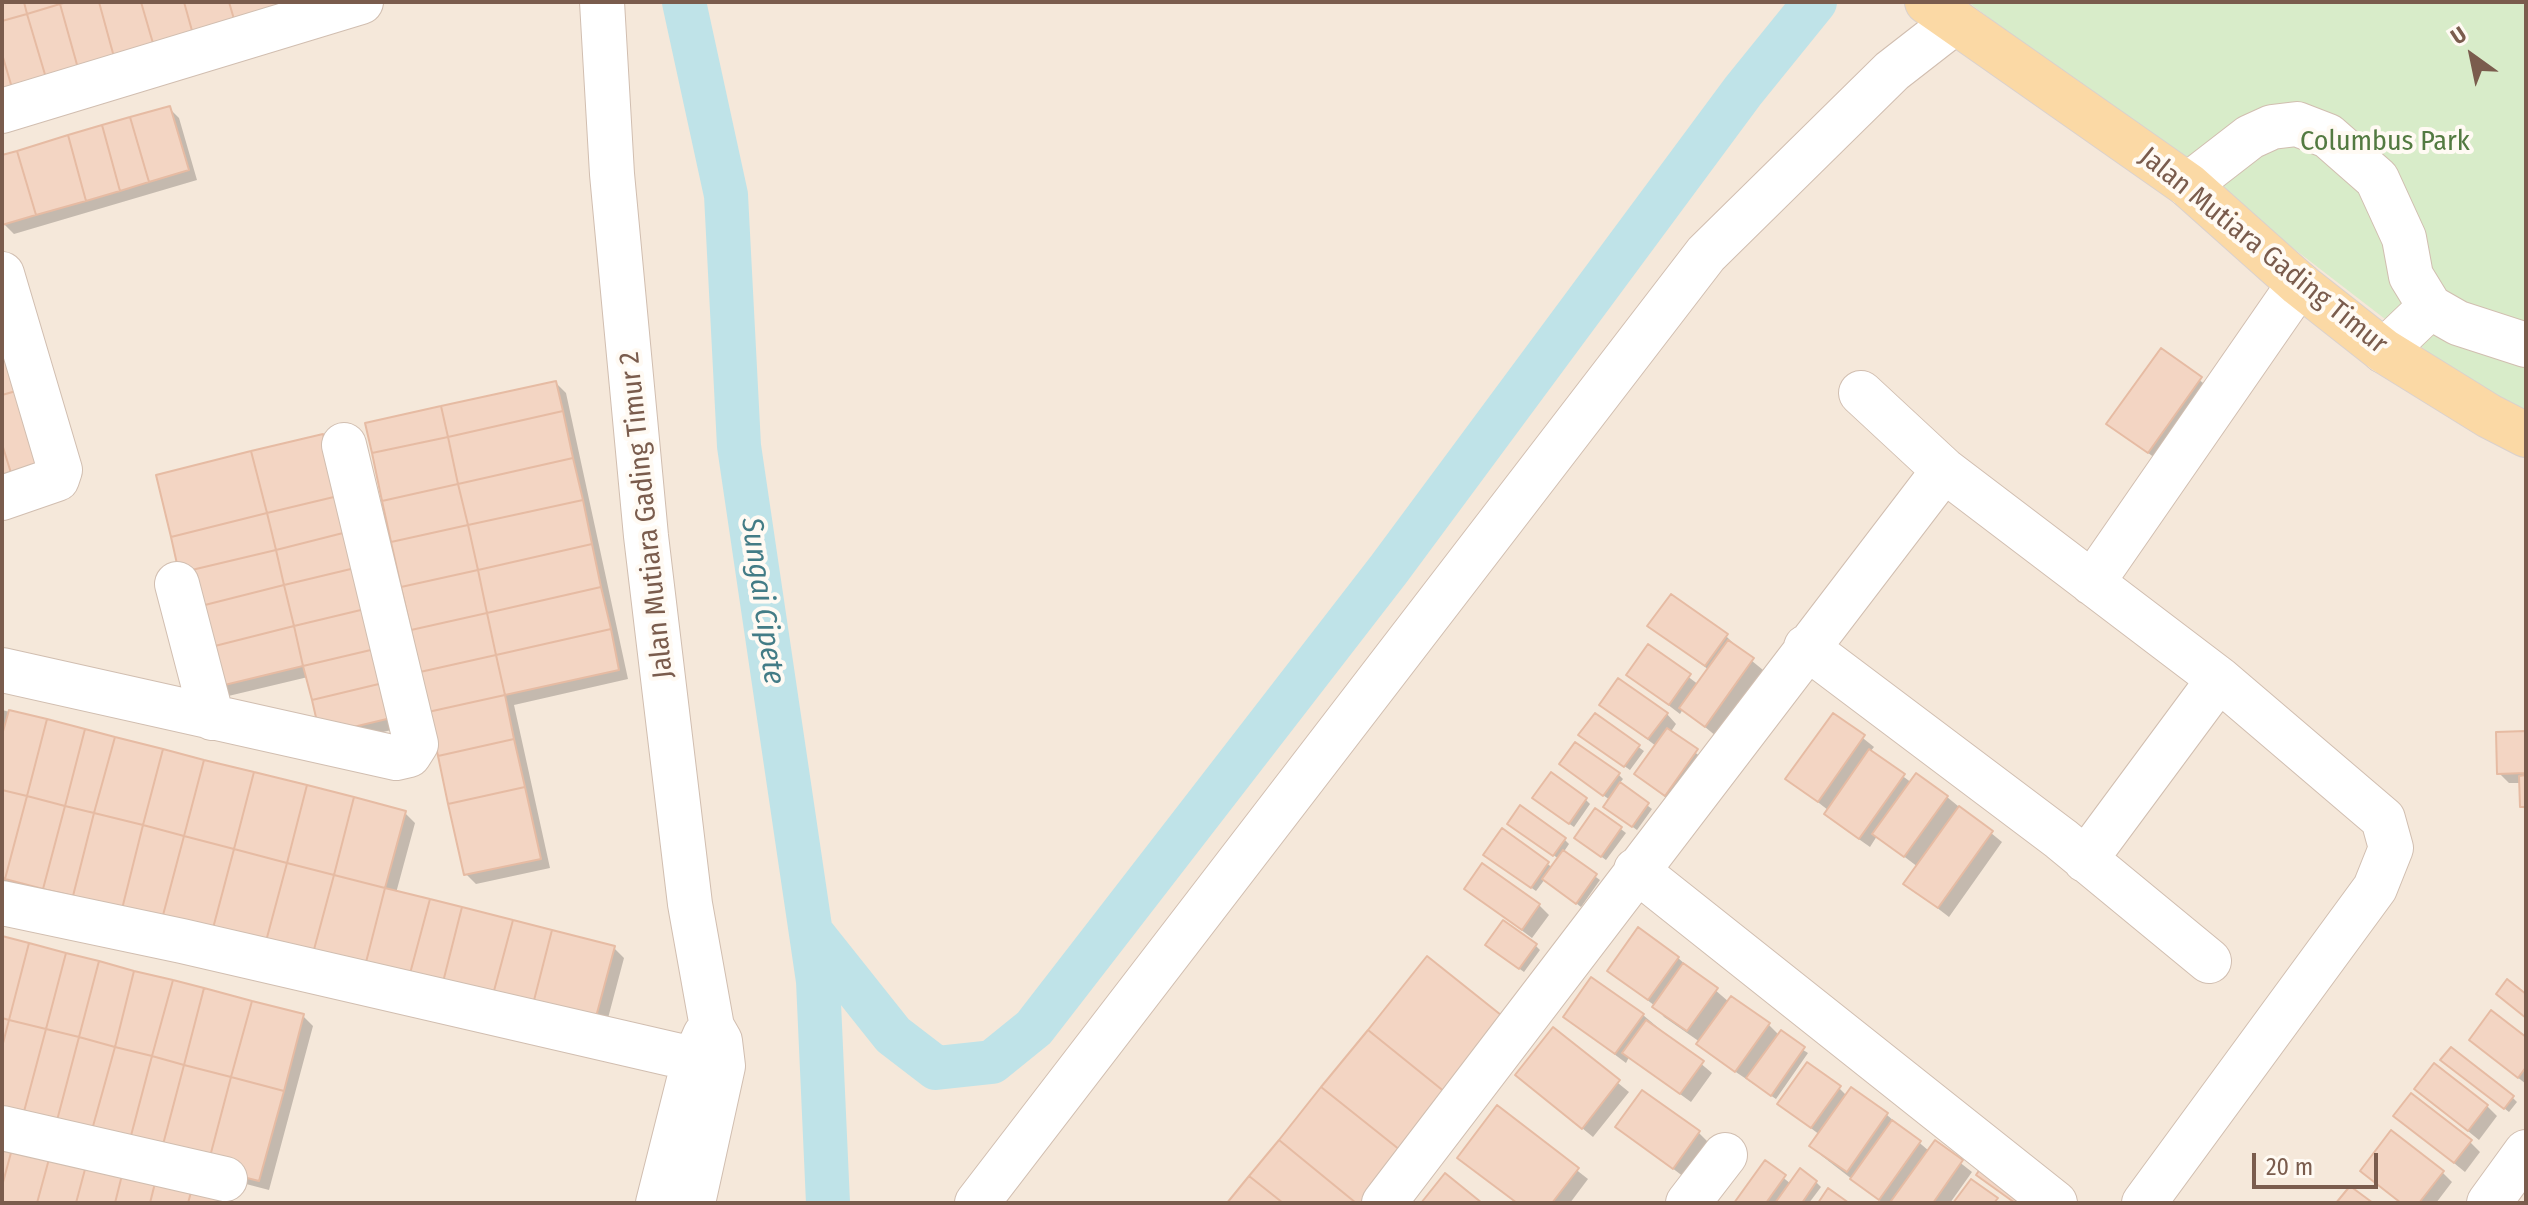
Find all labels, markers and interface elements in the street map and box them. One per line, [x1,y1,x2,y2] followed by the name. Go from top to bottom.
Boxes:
[2432,16,2512,96] north arrow
[2446,21,2471,50] text: U
[2300,125,2470,159] park label: Columbus Park
[2132,141,2394,361] street label: Jalan Mutiara Gading Timur
[613,350,681,680] street label: Jalan Mutiara Gading Timur 2
[733,515,791,687] water label: Sungai Cipete
[2256,1137,2382,1187] scale bar
[2266,1153,2313,1181] text: 20 m

